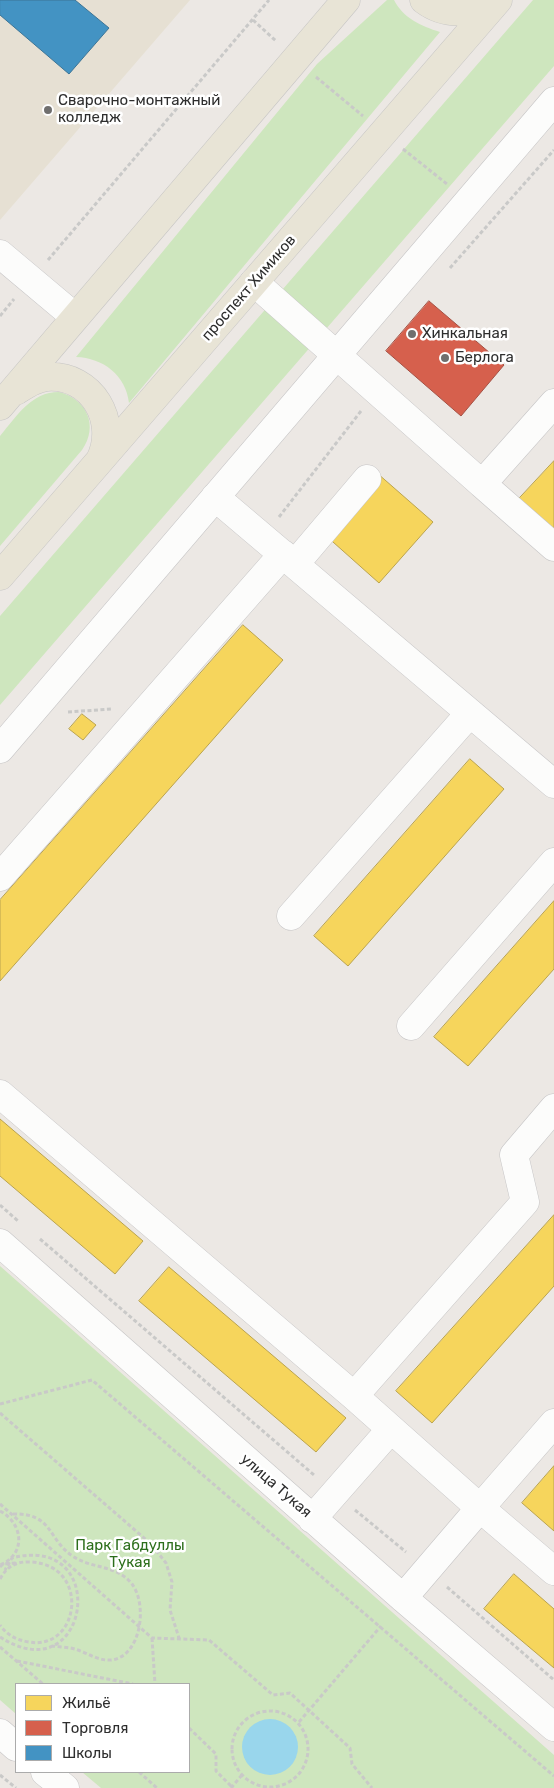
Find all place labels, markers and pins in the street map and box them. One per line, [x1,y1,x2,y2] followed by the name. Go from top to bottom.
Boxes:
[58,92,220,127] place label: Сварочно-монтажный колледж
[42,104,54,116] marker: Сварочно-монтажный колледж
[422,325,508,343] place label: Хинкальная
[406,328,418,340] marker: Хинкальная
[455,349,514,367] place label: Берлога
[439,352,451,364] marker: Берлога

